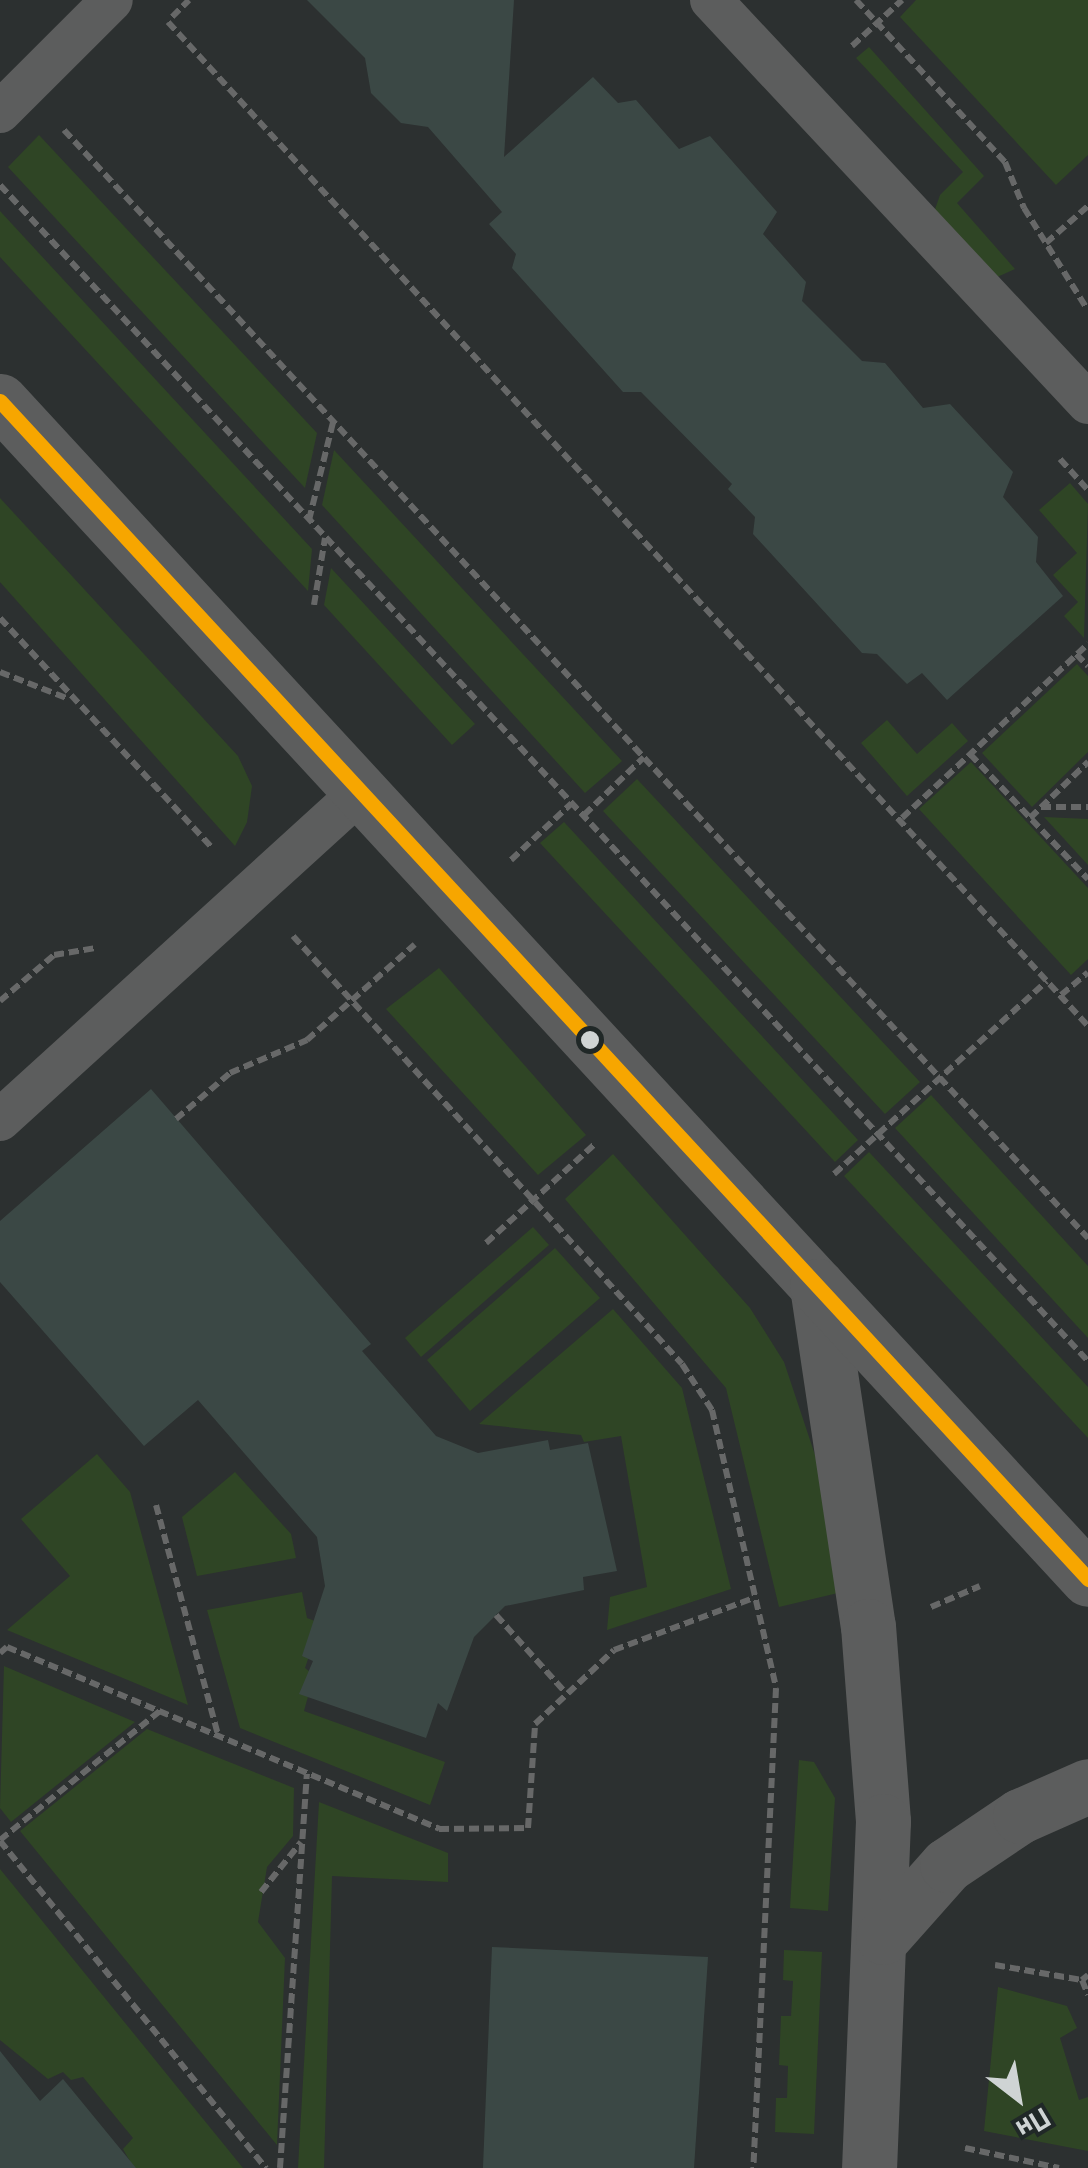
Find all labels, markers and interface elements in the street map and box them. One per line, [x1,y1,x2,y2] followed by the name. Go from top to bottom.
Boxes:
[580,1030,600,1050] unlabelled marker
[968,2048,1068,2148] north arrow
[1010,2100,1057,2148] text: Пн

